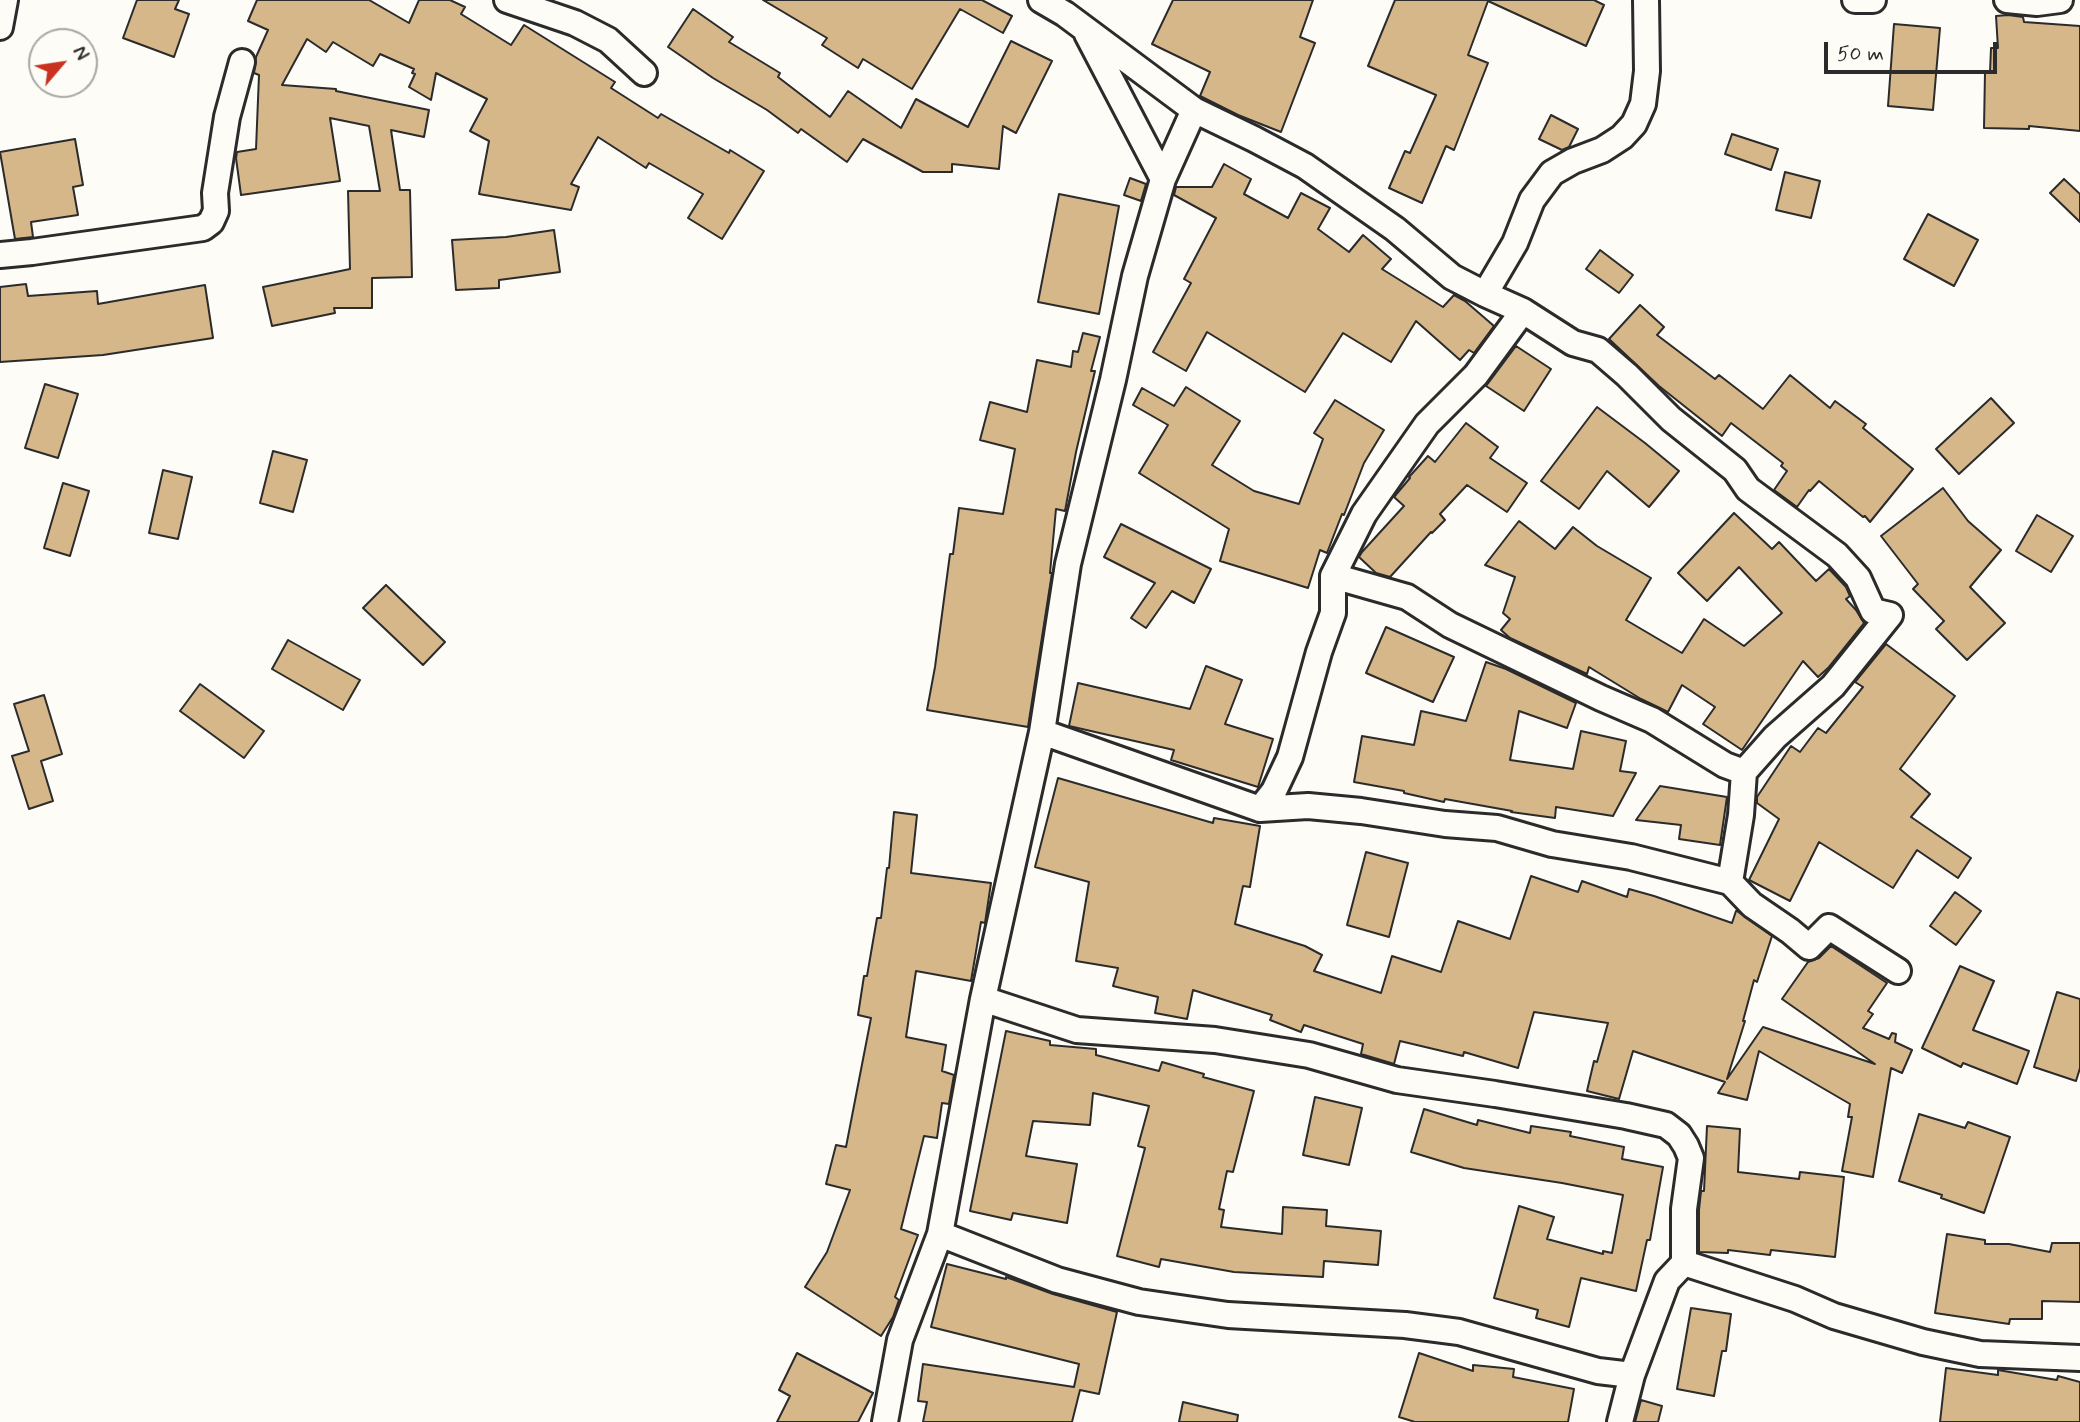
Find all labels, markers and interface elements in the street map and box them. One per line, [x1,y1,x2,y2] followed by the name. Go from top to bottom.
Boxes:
[28,28,98,98] north arrow
[1828,28,2001,72] scale bar
[1837,40,1884,68] text: 50 m
[66,42,94,65] text: N

